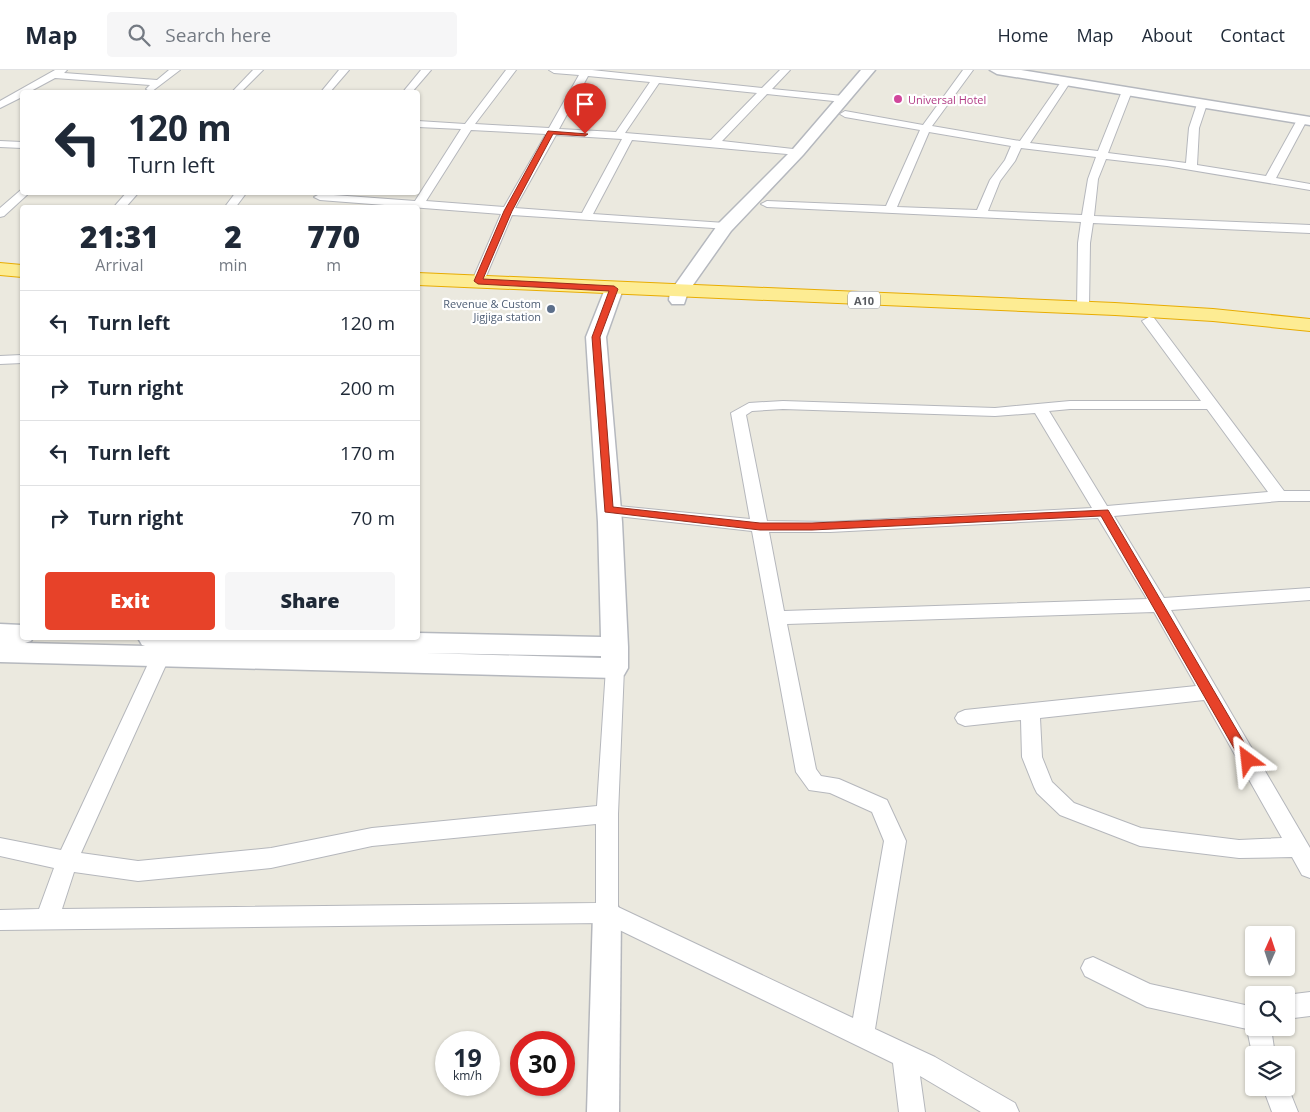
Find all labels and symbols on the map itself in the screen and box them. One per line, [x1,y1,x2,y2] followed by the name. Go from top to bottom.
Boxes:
[564,83,606,134] pin
[908,92,986,107] place label: Universal Hotel
[892,93,904,105] marker: Universal Hotel
[848,292,880,308] road number: A10
[443,296,541,324] place label: Revenue & Custom Jigjiga station
[545,303,557,315] marker: Revenue & Custom Jigjiga station
[1221,733,1273,785] position arrow
[1245,926,1295,976] north arrow
[510,1031,575,1096] speed limit sign: 30

